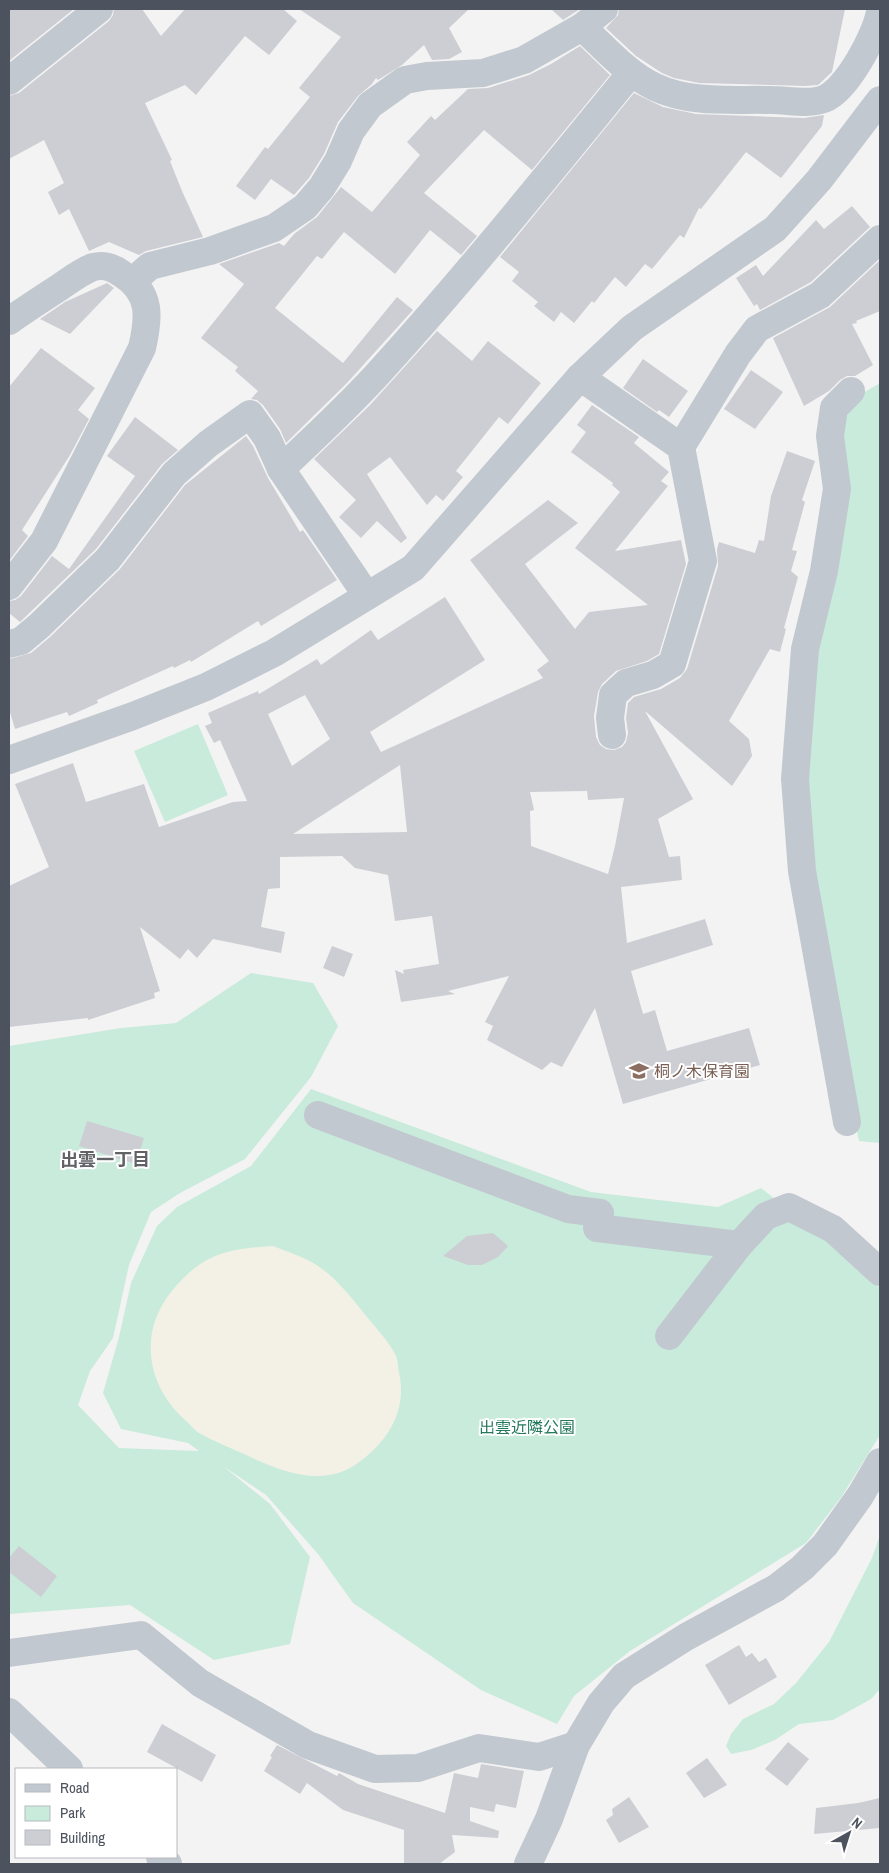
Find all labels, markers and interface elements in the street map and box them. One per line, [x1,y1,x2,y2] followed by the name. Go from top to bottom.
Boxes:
[628,1060,650,1082] school or university icon: 桐ノ木保育園
[654,1060,750,1082] place label: 桐ノ木保育園
[60,1147,150,1172] district label: 出雲一丁目
[479,1416,575,1438] park label: 出雲近隣公園
[15,1768,178,1858] legend
[60,1777,89,1798] text: Road
[60,1802,86,1823] text: Park
[824,1808,874,1858] north arrow
[848,1813,866,1833] text: N
[60,1827,105,1848] text: Building

